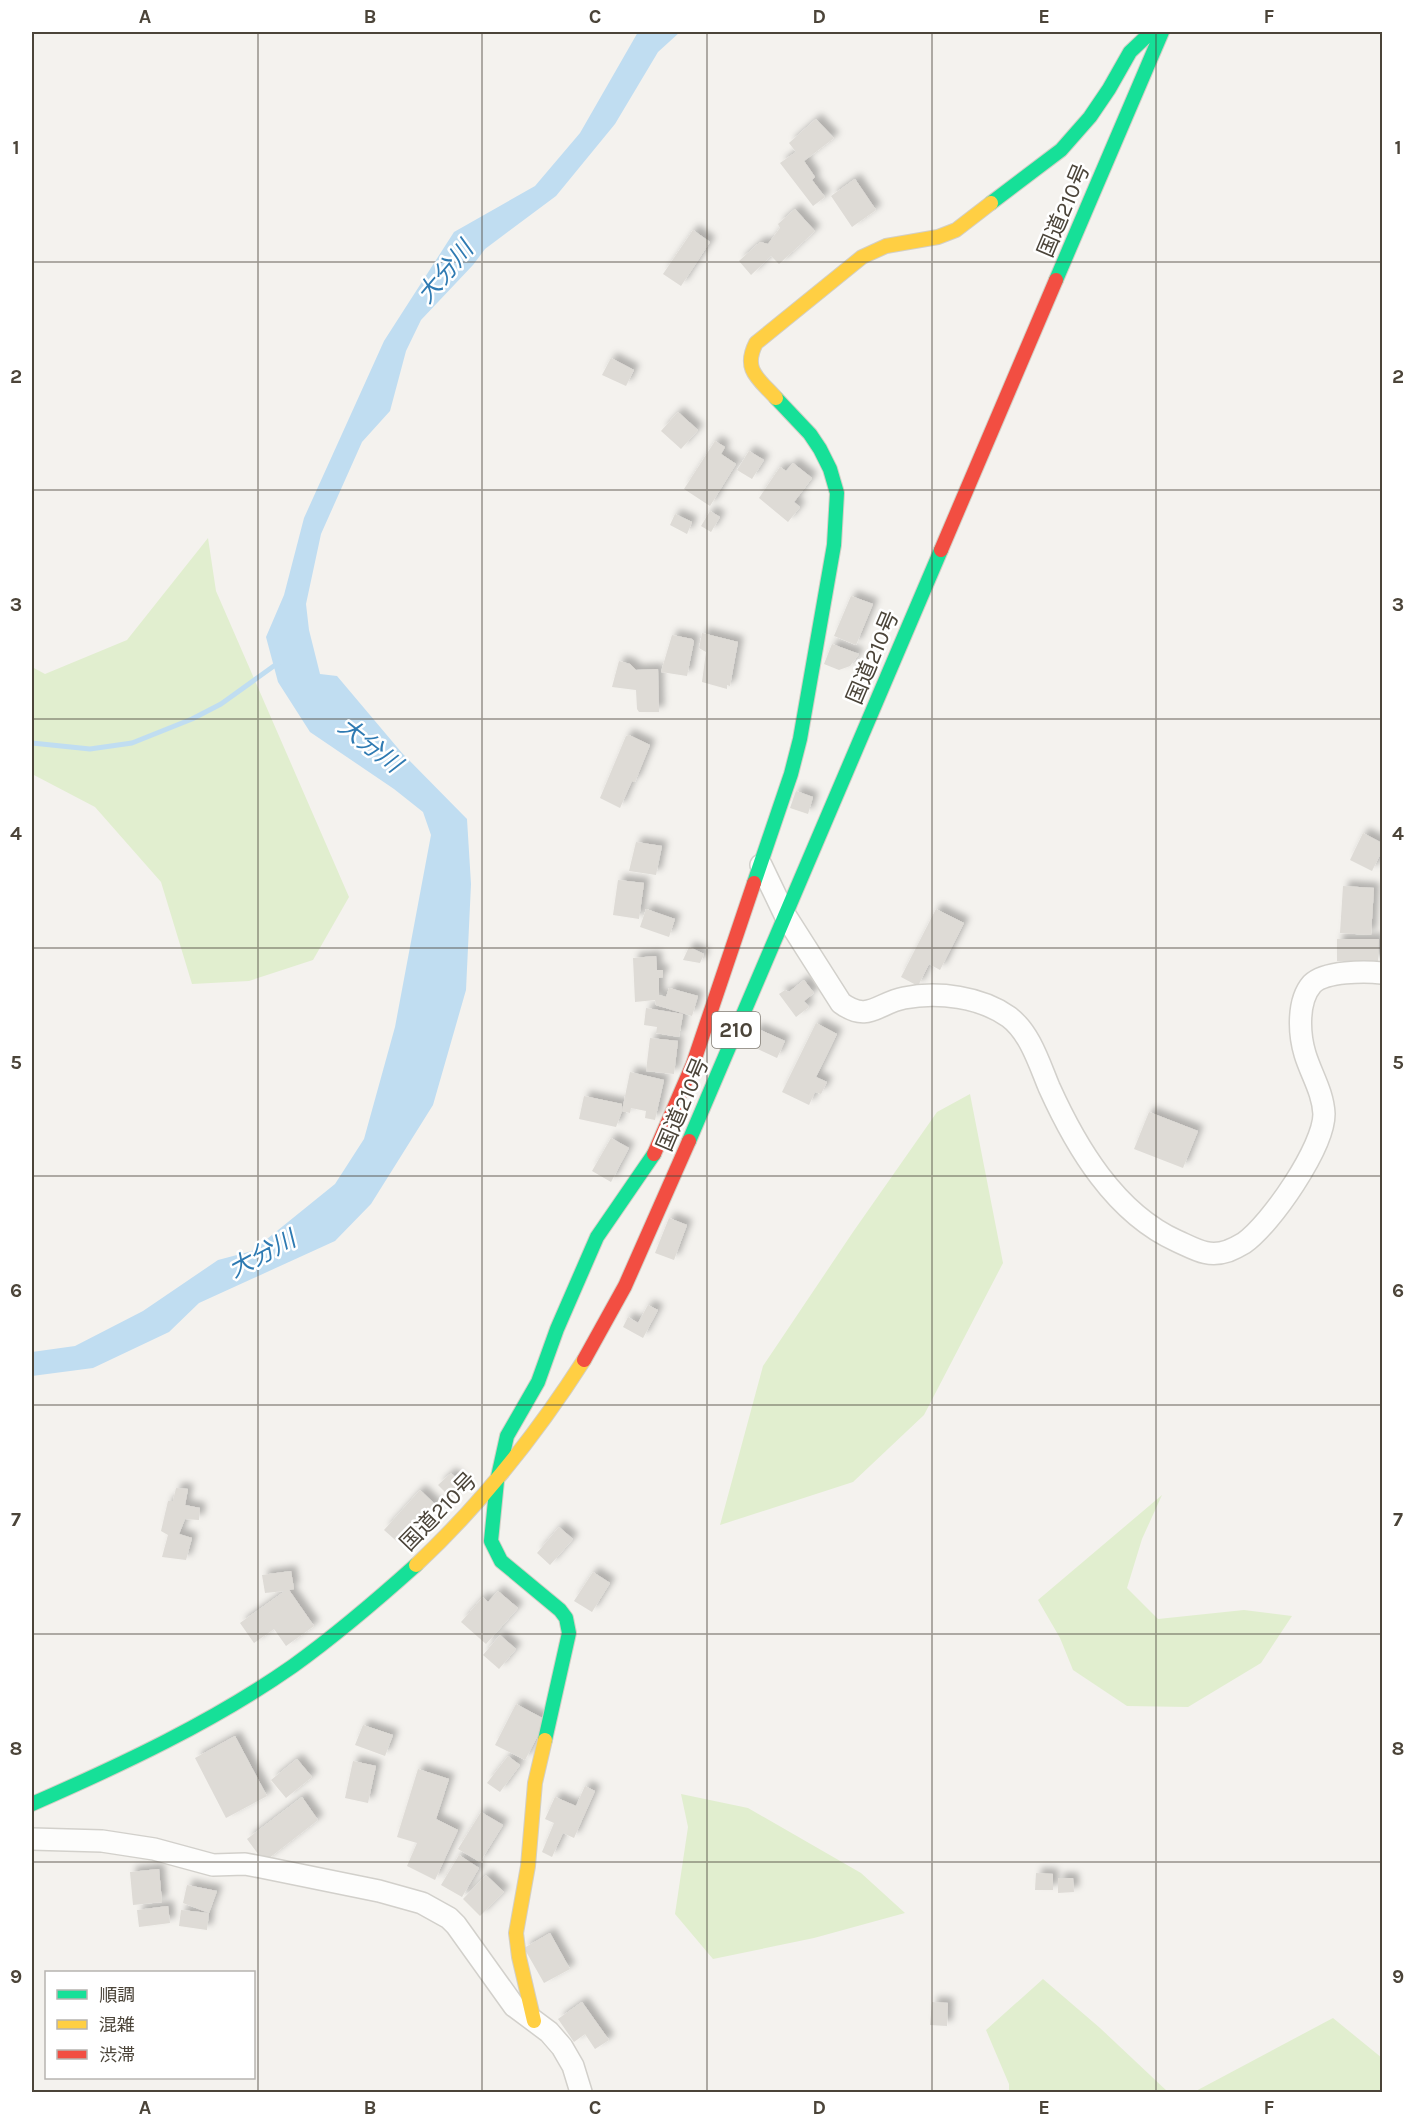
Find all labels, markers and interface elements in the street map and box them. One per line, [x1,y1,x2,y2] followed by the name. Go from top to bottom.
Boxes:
[139,5,152,28] text: A
[364,5,376,28] text: B
[589,5,601,28] text: C
[812,5,826,28] text: D
[1038,5,1050,28] text: E
[1264,5,1275,28] text: F
[12,136,20,159] text: 1
[1394,136,1402,159] text: 1
[1033,160,1095,261] street label: 国道210号
[411,233,481,309] water label: 大分川
[10,365,22,388] text: 2
[1392,365,1404,388] text: 2
[10,593,22,616] text: 3
[1392,593,1404,616] text: 3
[842,607,904,708] street label: 国道210号
[333,712,409,780] water label: 大分川
[10,822,22,845] text: 4
[1392,822,1404,845] text: 4
[712,1012,760,1048] road number: 210
[10,1051,22,1074] text: 5
[1392,1051,1404,1074] text: 5
[652,1054,714,1155] street label: 国道210号
[224,1223,303,1283] water label: 大分川
[10,1279,22,1302] text: 6
[1392,1279,1404,1302] text: 6
[395,1467,482,1556] street label: 国道210号
[11,1508,21,1531] text: 7
[1393,1508,1403,1531] text: 7
[10,1737,22,1760] text: 8
[1392,1737,1404,1760] text: 8
[10,1965,22,1988] text: 9
[1392,1965,1404,1988] text: 9
[45,1971,255,2079] legend
[99,1984,135,2006] text: 順調
[99,2014,135,2036] text: 混雑
[99,2044,135,2066] text: 渋滞
[139,2096,152,2119] text: A
[364,2096,376,2119] text: B
[589,2096,601,2119] text: C
[812,2096,826,2119] text: D
[1038,2096,1050,2119] text: E
[1264,2096,1275,2119] text: F

